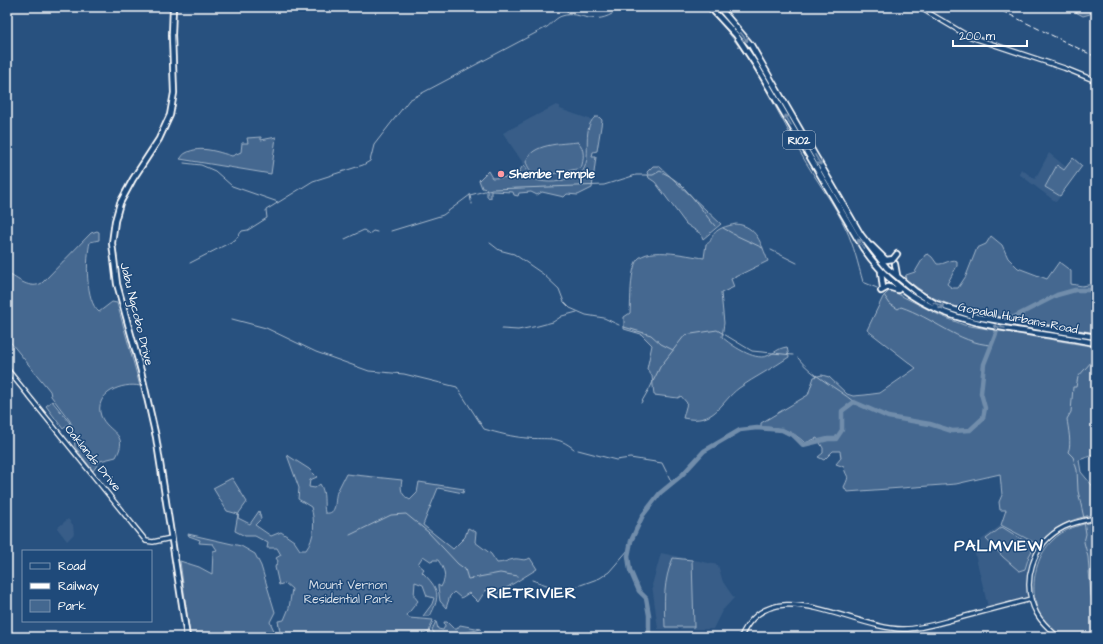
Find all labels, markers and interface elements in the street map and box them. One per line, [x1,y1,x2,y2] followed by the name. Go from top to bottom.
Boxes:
[953,22,1027,48] scale bar
[959,28,996,45] text: 200 m
[740,31,749,42] one-way arrow
[783,114,791,126] one-way arrow
[783,131,815,149] road number: R102
[815,154,823,166] one-way arrow
[508,166,595,184] place label: Shembe Temple
[496,169,506,179] marker: Shembe Temple
[856,239,865,250] one-way arrow
[115,261,158,368] street label: Jabu Ngcobo Drive
[957,299,1079,338] street label: Gopalall Hurbans Road
[933,302,945,309] one-way arrow
[993,323,1006,331] one-way arrow
[60,421,125,496] street label: Oaklands Drive
[954,535,1044,557] district label: PALMVIEW
[22,550,152,622] legend
[58,558,86,575] text: Road
[304,577,393,608] park label: Mount Vernon Residential Park
[58,578,99,596] text: Railway
[487,582,577,604] district label: RIETRIVIER
[58,598,86,615] text: Park

